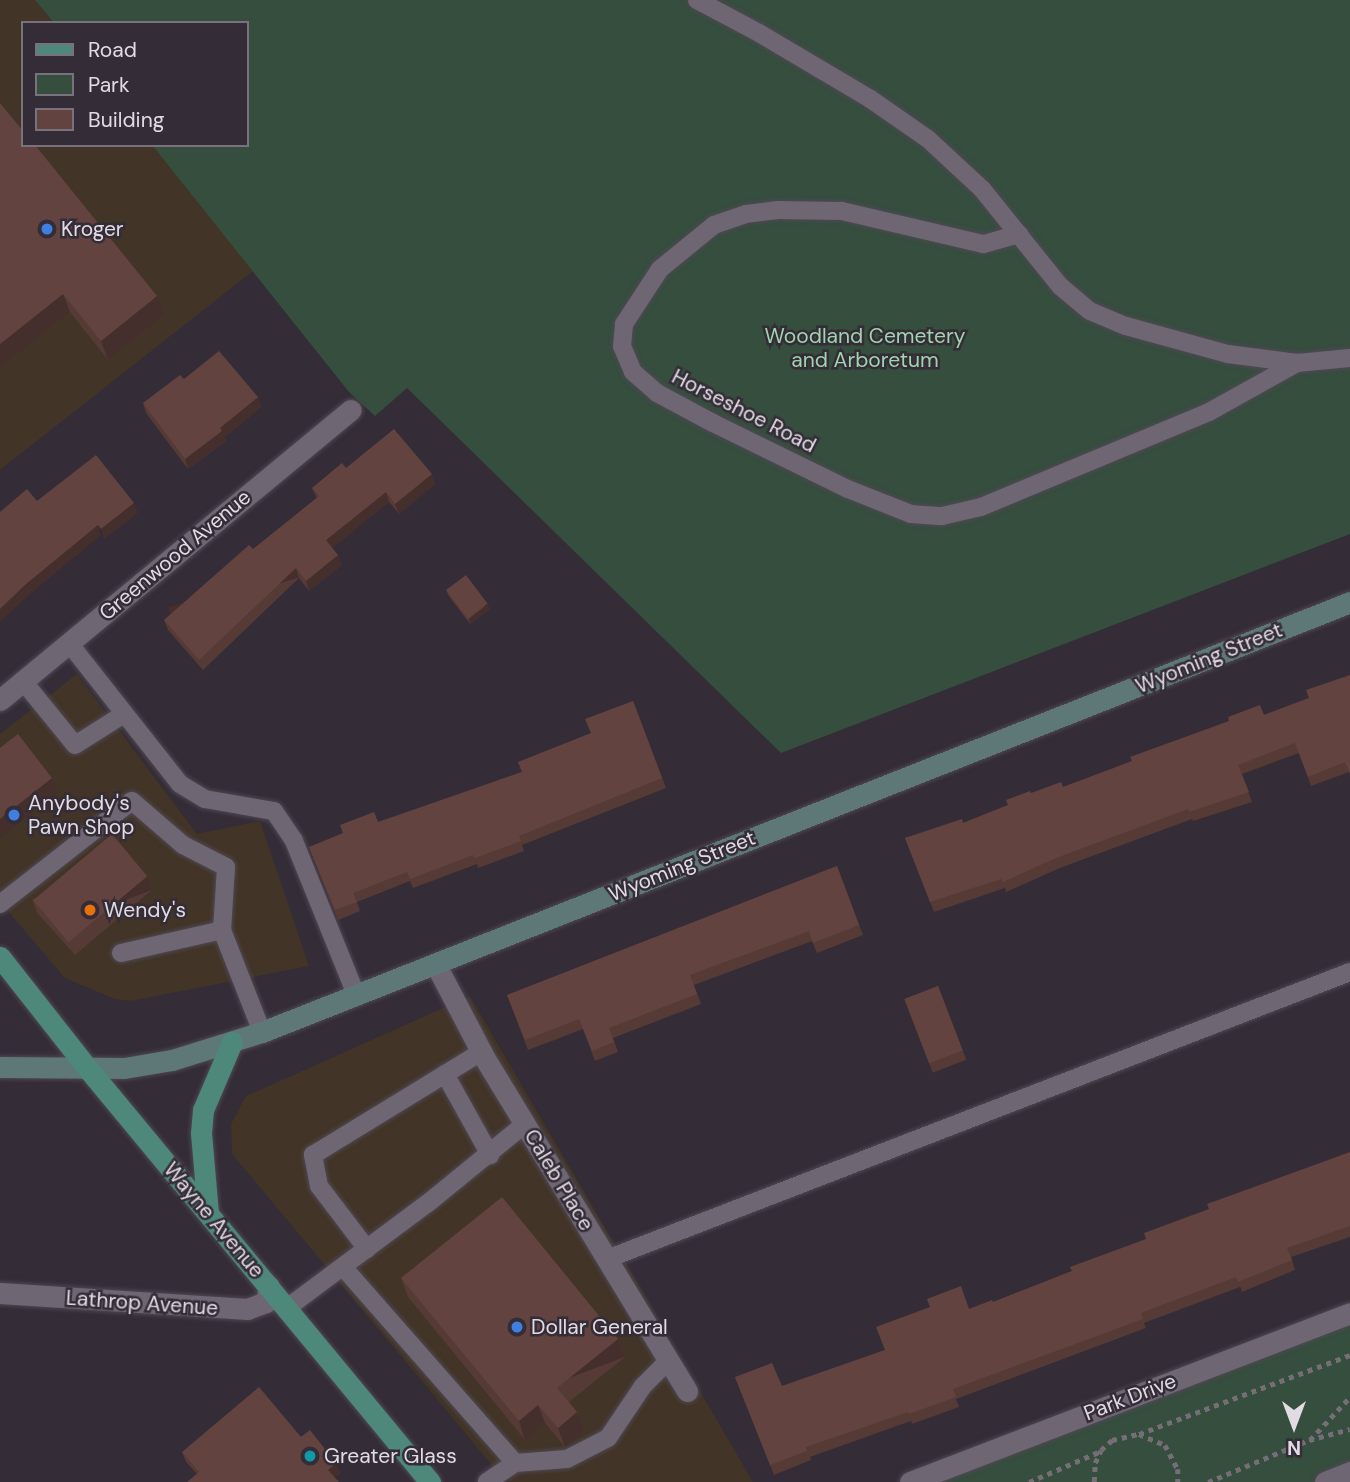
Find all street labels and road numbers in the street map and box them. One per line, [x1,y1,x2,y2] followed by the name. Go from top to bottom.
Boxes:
[668,364,820,458] street label: Horseshoe Road
[94,484,256,626] street label: Greenwood Avenue
[1132,617,1286,699] street label: Wyoming Street
[605,825,759,907] street label: Wyoming Street
[519,1125,599,1235] street label: Caleb Place
[158,1157,270,1283] street label: Wayne Avenue
[65,1285,219,1321] street label: Lathrop Avenue
[1080,1368,1180,1426] street label: Park Drive

